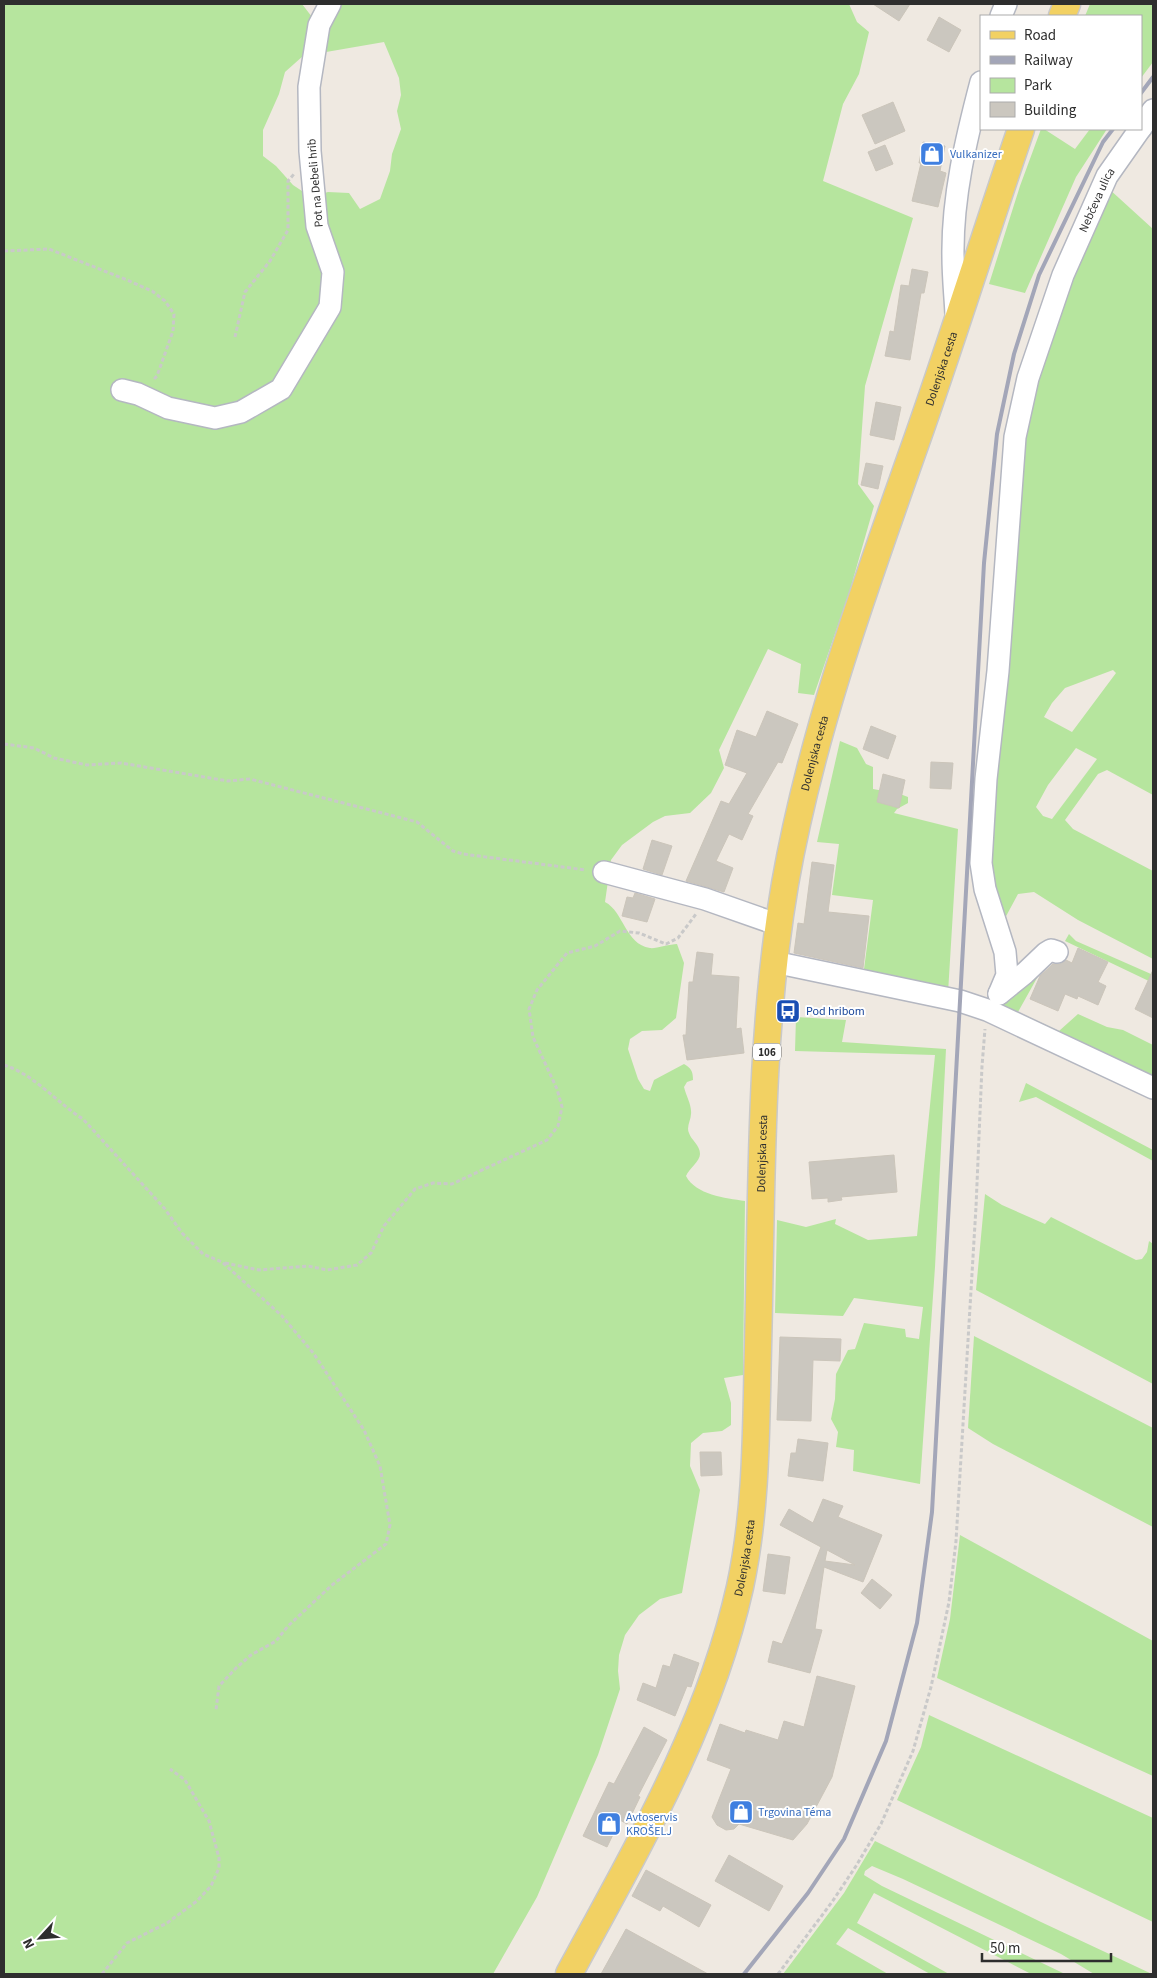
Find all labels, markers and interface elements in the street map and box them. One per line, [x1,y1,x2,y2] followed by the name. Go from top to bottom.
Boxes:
[980,15,1142,130] legend
[1024,25,1056,46] text: Road
[1024,50,1073,71] text: Railway
[1024,75,1053,96] text: Park
[1024,100,1077,121] text: Building
[303,138,328,228] street label: Pot na Debeli hrib
[919,141,945,167] shop icon: Vulkanizer
[950,146,1003,163] place label: Vulkanizer
[1075,164,1119,235] street label: Nebčeva ulica
[921,329,962,408] street label: Dolenjska cesta
[797,714,833,793] street label: Dolenjska cesta
[775,998,801,1024] bus stop icon: Pod hribom
[806,1003,865,1020] place label: Pod hribom
[753,1044,781,1060] road number: 106
[753,1115,772,1193] street label: Dolenjska cesta
[730,1519,760,1598] street label: Dolenjska cesta
[728,1799,754,1825] shop icon: Trgovina Téma
[758,1804,831,1821] place label: Trgovina Téma
[626,1809,677,1840] place label: Avtoservis KROŠELJ
[596,1811,622,1837] shop icon: Avtoservis KROŠELJ
[15,1913,65,1963] north arrow
[982,1930,1111,1962] scale bar
[18,1935,40,1952] text: N
[990,1938,1020,1959] text: 50 m

